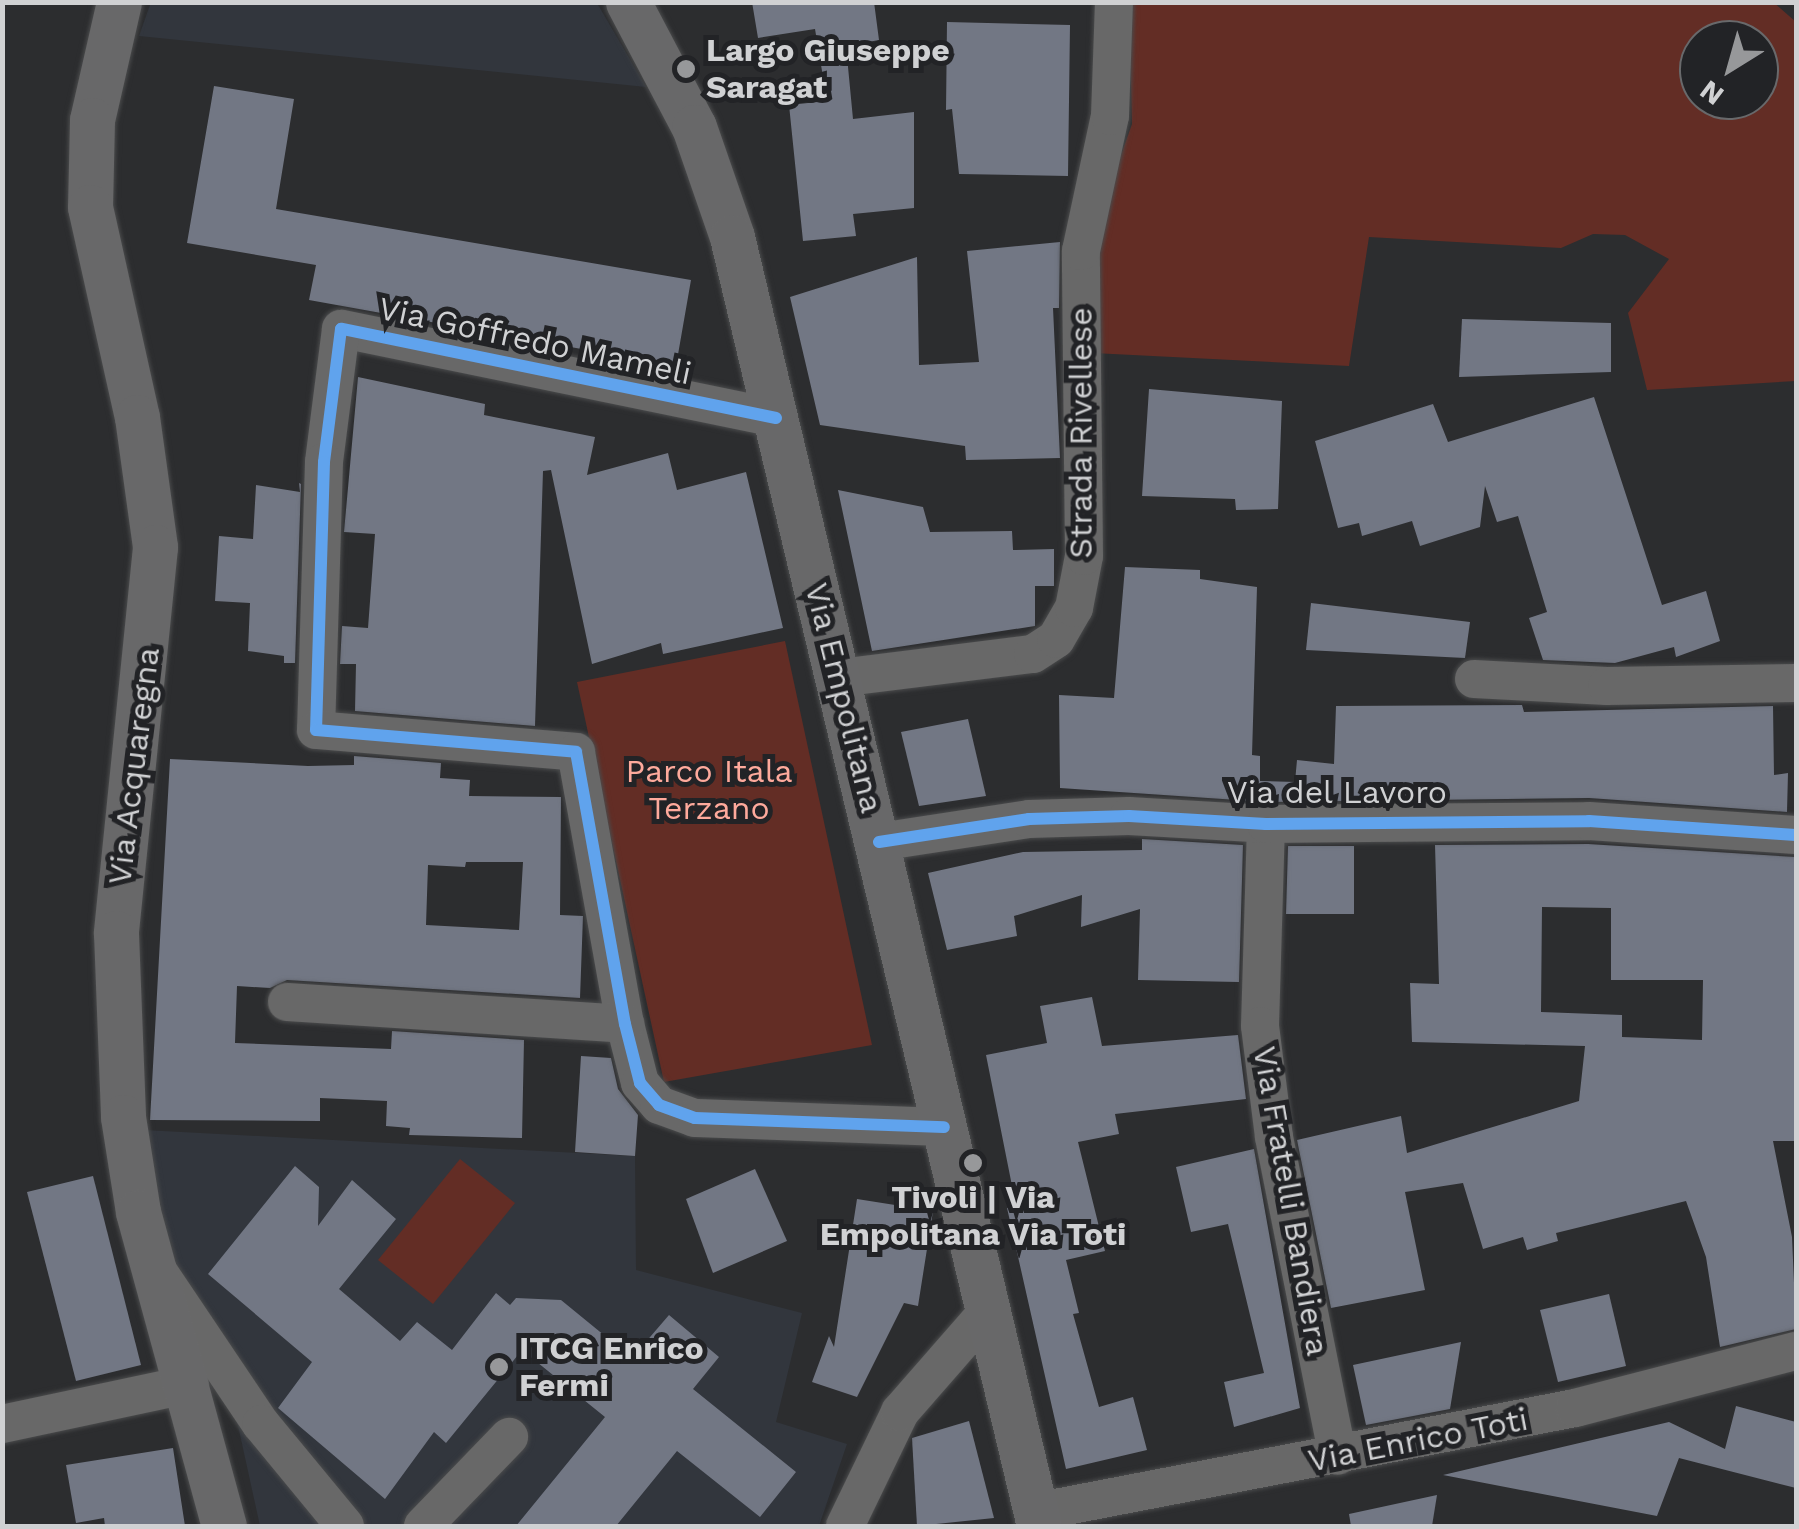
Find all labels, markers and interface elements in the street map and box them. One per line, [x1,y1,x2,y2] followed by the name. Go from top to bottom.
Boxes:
[1679,20,1779,120] north arrow
[706,32,950,107] place label: Largo Giuseppe Saragat
[675,58,697,80] marker: Largo Giuseppe Saragat
[1694,73,1730,112] text: N
[375,289,695,393] street label: Via Goffredo Mameli
[1062,307,1100,559] street label: Strada Rivellese
[797,579,891,817] street label: Via Empolitana
[100,644,168,888] street label: Via Acquaregna
[625,753,793,828] park label: Parco Itala Terzano
[1226,773,1448,811] street label: Via del Lavoro
[1245,1043,1337,1359] street label: Via Fratelli Bandiera
[962,1152,984,1174] marker: Tivoli | Via Empolitana Via Toti
[819,1179,1127,1254] place label: Tivoli | Via Empolitana Via Toti
[519,1330,704,1405] place label: ITCG Enrico Fermi
[488,1356,510,1378] marker: ITCG Enrico Fermi
[1304,1400,1532,1480] street label: Via Enrico Toti

